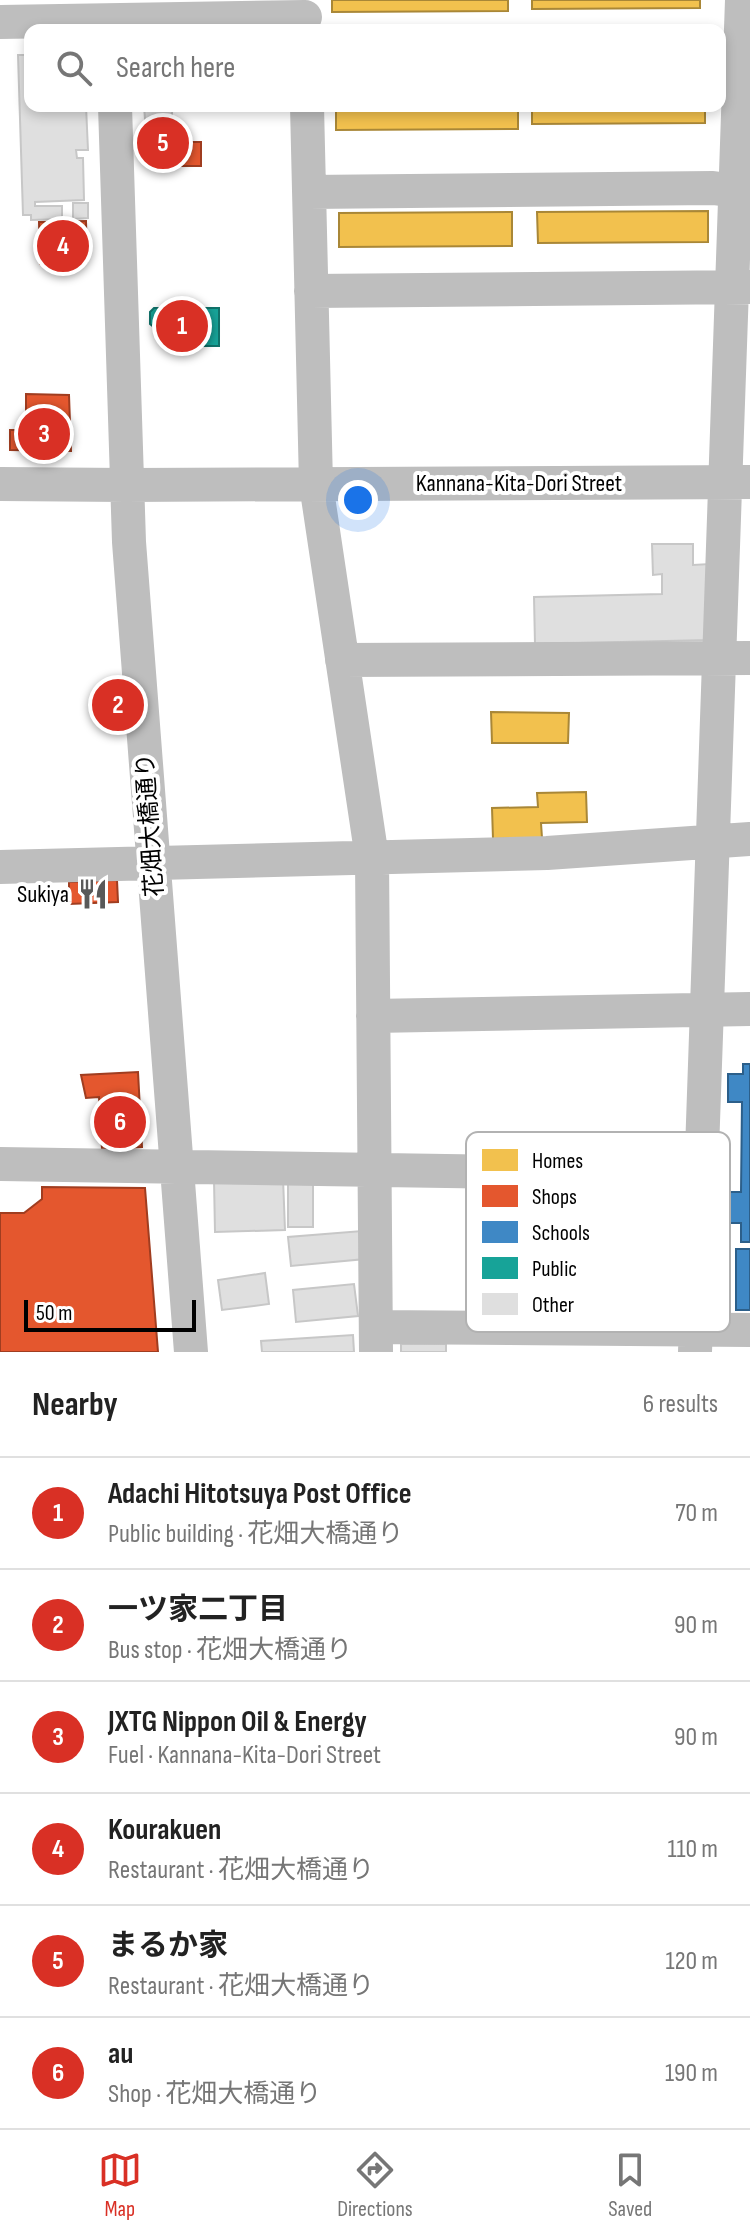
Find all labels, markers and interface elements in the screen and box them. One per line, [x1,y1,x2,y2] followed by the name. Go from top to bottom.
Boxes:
[24,24,726,112] search box
[52,46,96,90] icon: search
[116,50,235,86] text: Search here
[137,113,189,173] pin: 5
[37,216,89,276] pin: 4
[156,296,208,356] pin: 1
[18,404,70,464] pin: 3
[416,469,622,498] street label: Kannana-Kita-Dori Street
[338,480,378,520] your location
[92,675,144,735] pin: 2
[131,752,169,898] street label: 花畑大橋通り
[76,877,110,911] restaurant icon: Sukiya
[17,880,69,909] place label: Sukiya
[94,1092,146,1152] pin: 6
[466,1132,730,1332] legend
[532,1148,583,1175] text: Homes
[532,1184,577,1211] text: Shops
[532,1220,590,1247] text: Schools
[532,1256,577,1283] text: Public
[532,1292,574,1319] text: Other
[24,1296,196,1332] scale bar
[36,1300,72,1327] text: 50 m
[32,1384,118,1425] text: Nearby
[643,1389,718,1420] text: 6 results
[108,1476,412,1512] text: Adachi Hitotsuya Post Office
[53,1498,63,1529] text: 1
[675,1498,718,1529] text: 70 m
[108,1519,403,1550] text: Public building · 花畑大橋通り
[108,1592,288,1628] text: 一ツ家二丁目
[52,1610,64,1641] text: 2
[674,1610,718,1641] text: 90 m
[108,1635,352,1666] text: Bus stop · 花畑大橋通り
[108,1704,367,1740] text: JXTG Nippon Oil & Energy
[52,1722,64,1753] text: 3
[674,1722,718,1753] text: 90 m
[108,1740,381,1771] text: Fuel · Kannana-Kita-Dori Street
[108,1812,221,1848] text: Kourakuen
[52,1834,64,1865] text: 4
[667,1834,718,1865] text: 110 m
[108,1855,374,1886] text: Restaurant · 花畑大橋通り
[108,1928,228,1964] text: まるか家
[52,1946,64,1977] text: 5
[665,1946,718,1977] text: 120 m
[108,1971,374,2002] text: Restaurant · 花畑大橋通り
[108,2036,133,2072] text: au
[52,2058,64,2089] text: 6
[665,2058,718,2089] text: 190 m
[108,2079,321,2110] text: Shop · 花畑大橋通り
[98,2148,142,2223] tab: Map
[337,2148,413,2223] tab: Directions
[608,2148,652,2223] tab: Saved

